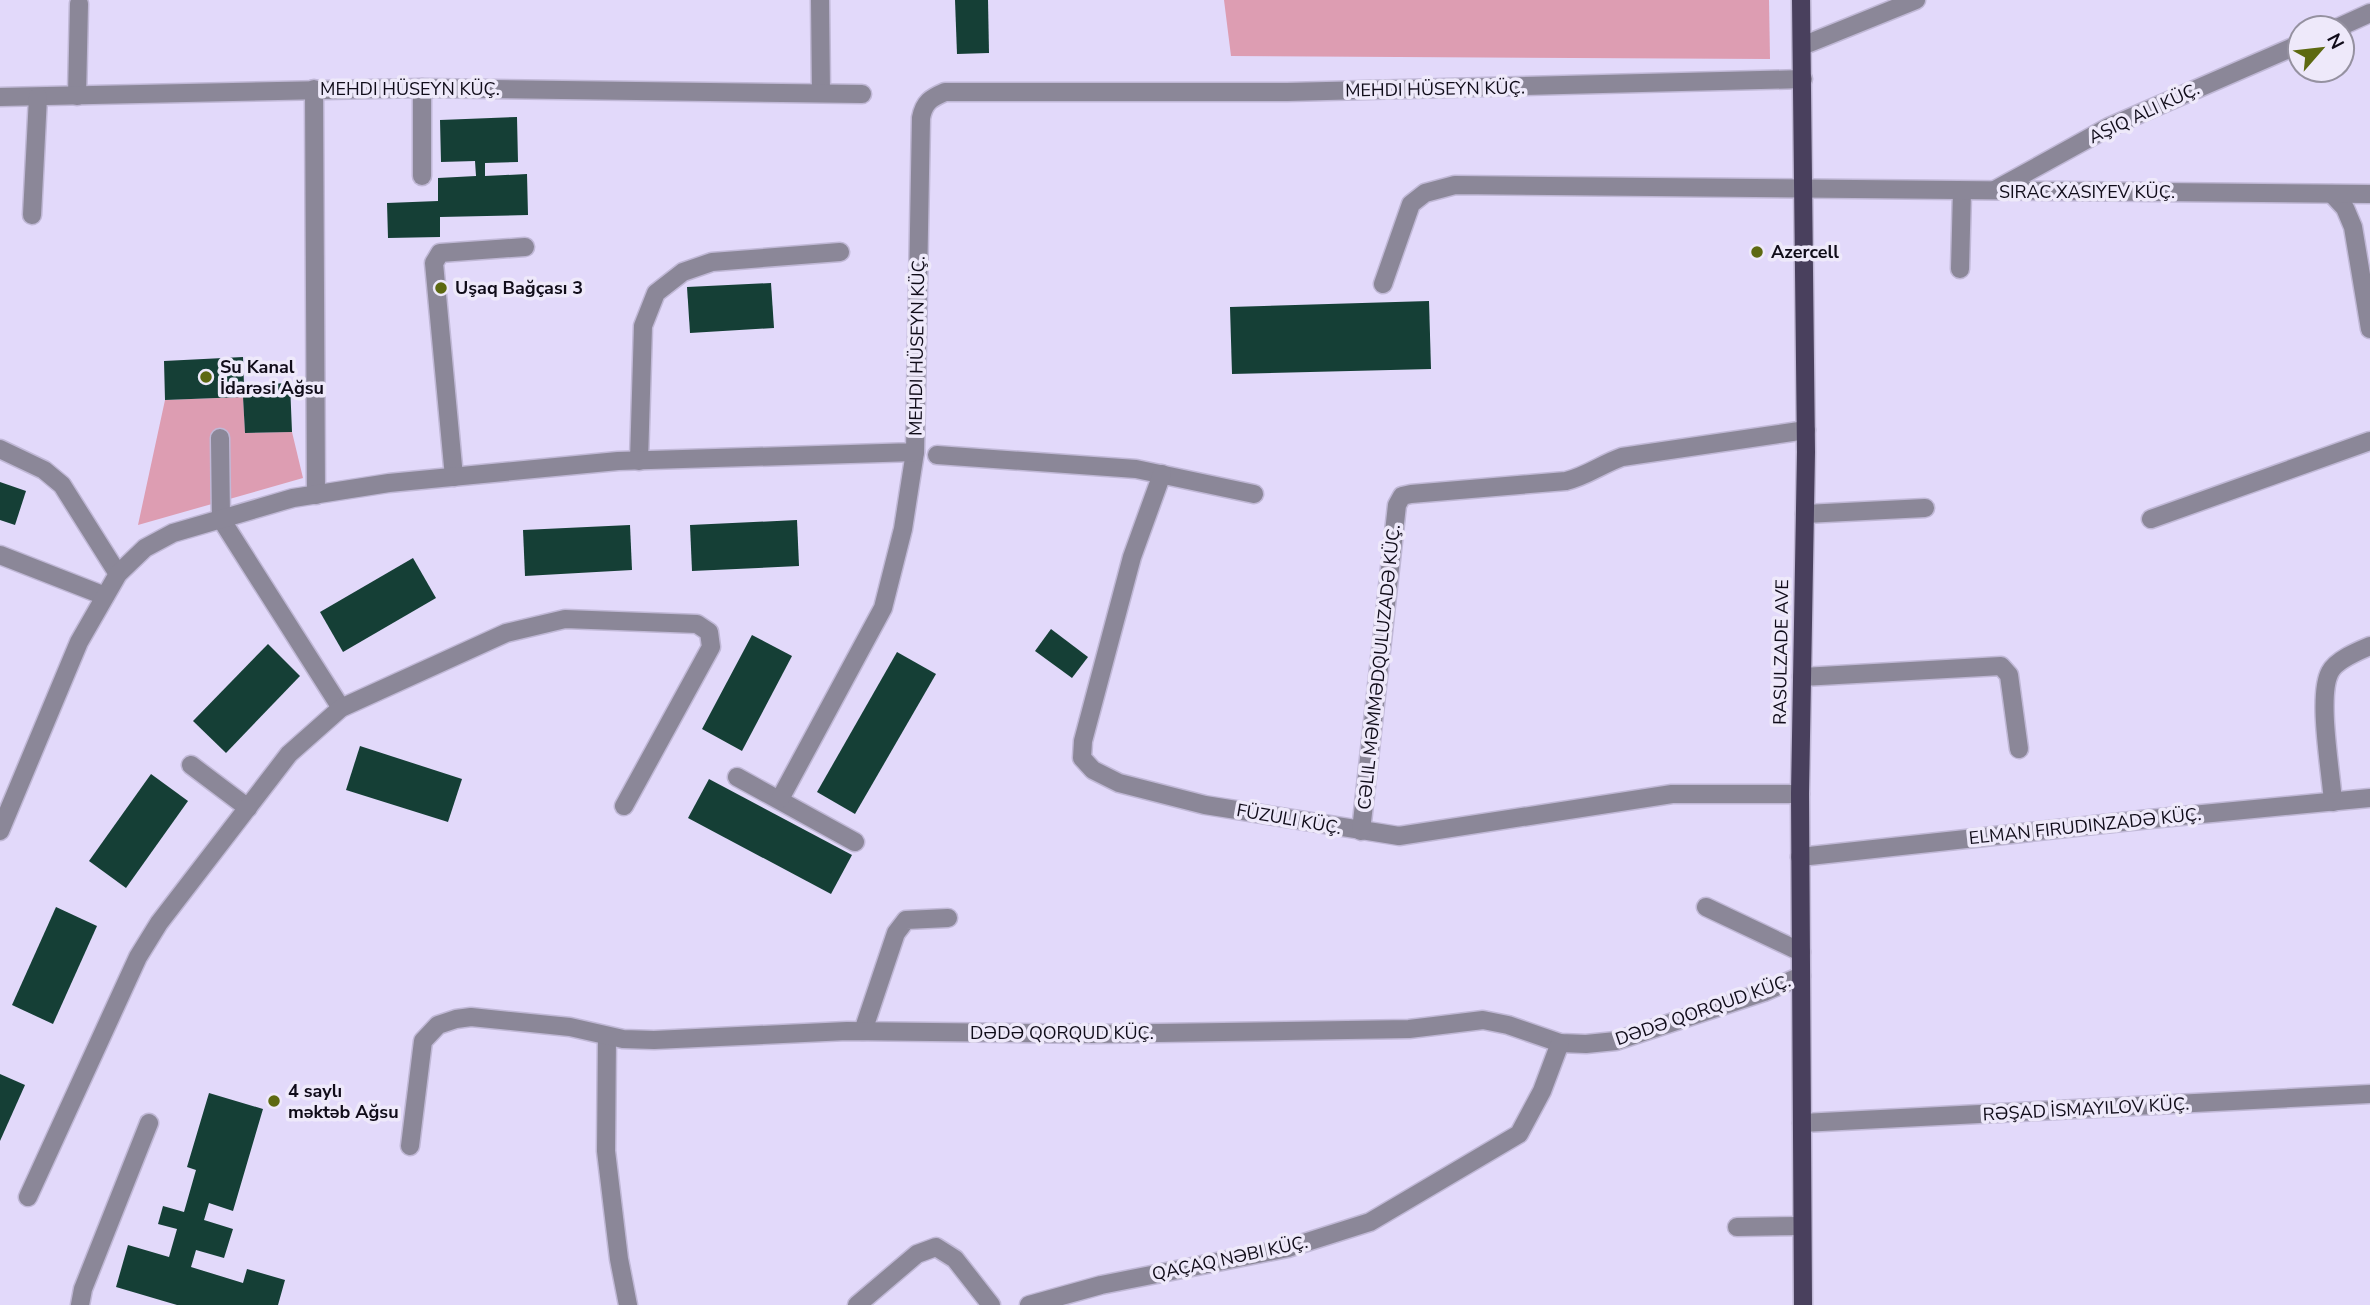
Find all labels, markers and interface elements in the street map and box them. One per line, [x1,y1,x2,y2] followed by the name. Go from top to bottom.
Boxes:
[2286,14,2356,84] north arrow
[2320,29,2350,54] text: N
[1345,75,1525,103] street label: MEHDI HÜSEYN KÜÇ.
[320,77,500,101] street label: MEHDI HÜSEYN KÜÇ.
[2085,77,2203,149] street label: AŞIQ ALI KÜÇ.
[1999,180,2175,204] street label: SIRAC XASIYEV KÜÇ.
[1771,240,1839,264] place label: Azercell
[1749,244,1765,260] marker: Azercell
[903,256,931,436] street label: MEHDI HÜSEYN KÜÇ.
[455,276,583,300] place label: Uşaq Bağçası 3
[433,280,449,296] marker: Uşaq Bağçası 3
[220,355,324,400] place label: Su Kanal İdarəsi Ağsu
[198,369,214,385] marker: Su Kanal İdarəsi Ağsu
[1352,523,1406,811] street label: CƏLIL MƏMMƏDQULUZADƏ KÜÇ.
[1768,579,1794,725] street label: RASULZADE AVE
[1235,798,1343,840] street label: FÜZULI KÜÇ.
[1968,802,2202,850] street label: ELMAN FIRUDINZADƏ KÜÇ.
[1612,969,1794,1051] street label: DƏDƏ QORQUD KÜÇ.
[970,1021,1154,1045] street label: DƏDƏ QORQUD KÜÇ.
[288,1079,399,1124] place label: 4 saylı məktəb Ağsu
[1982,1092,2190,1126] street label: RƏŞAD İSMAYILOV KÜÇ.
[266,1093,282,1109] marker: 4 saylı məktəb Ağsu
[1150,1230,1310,1286] street label: QAÇAQ NƏBI KÜÇ.

